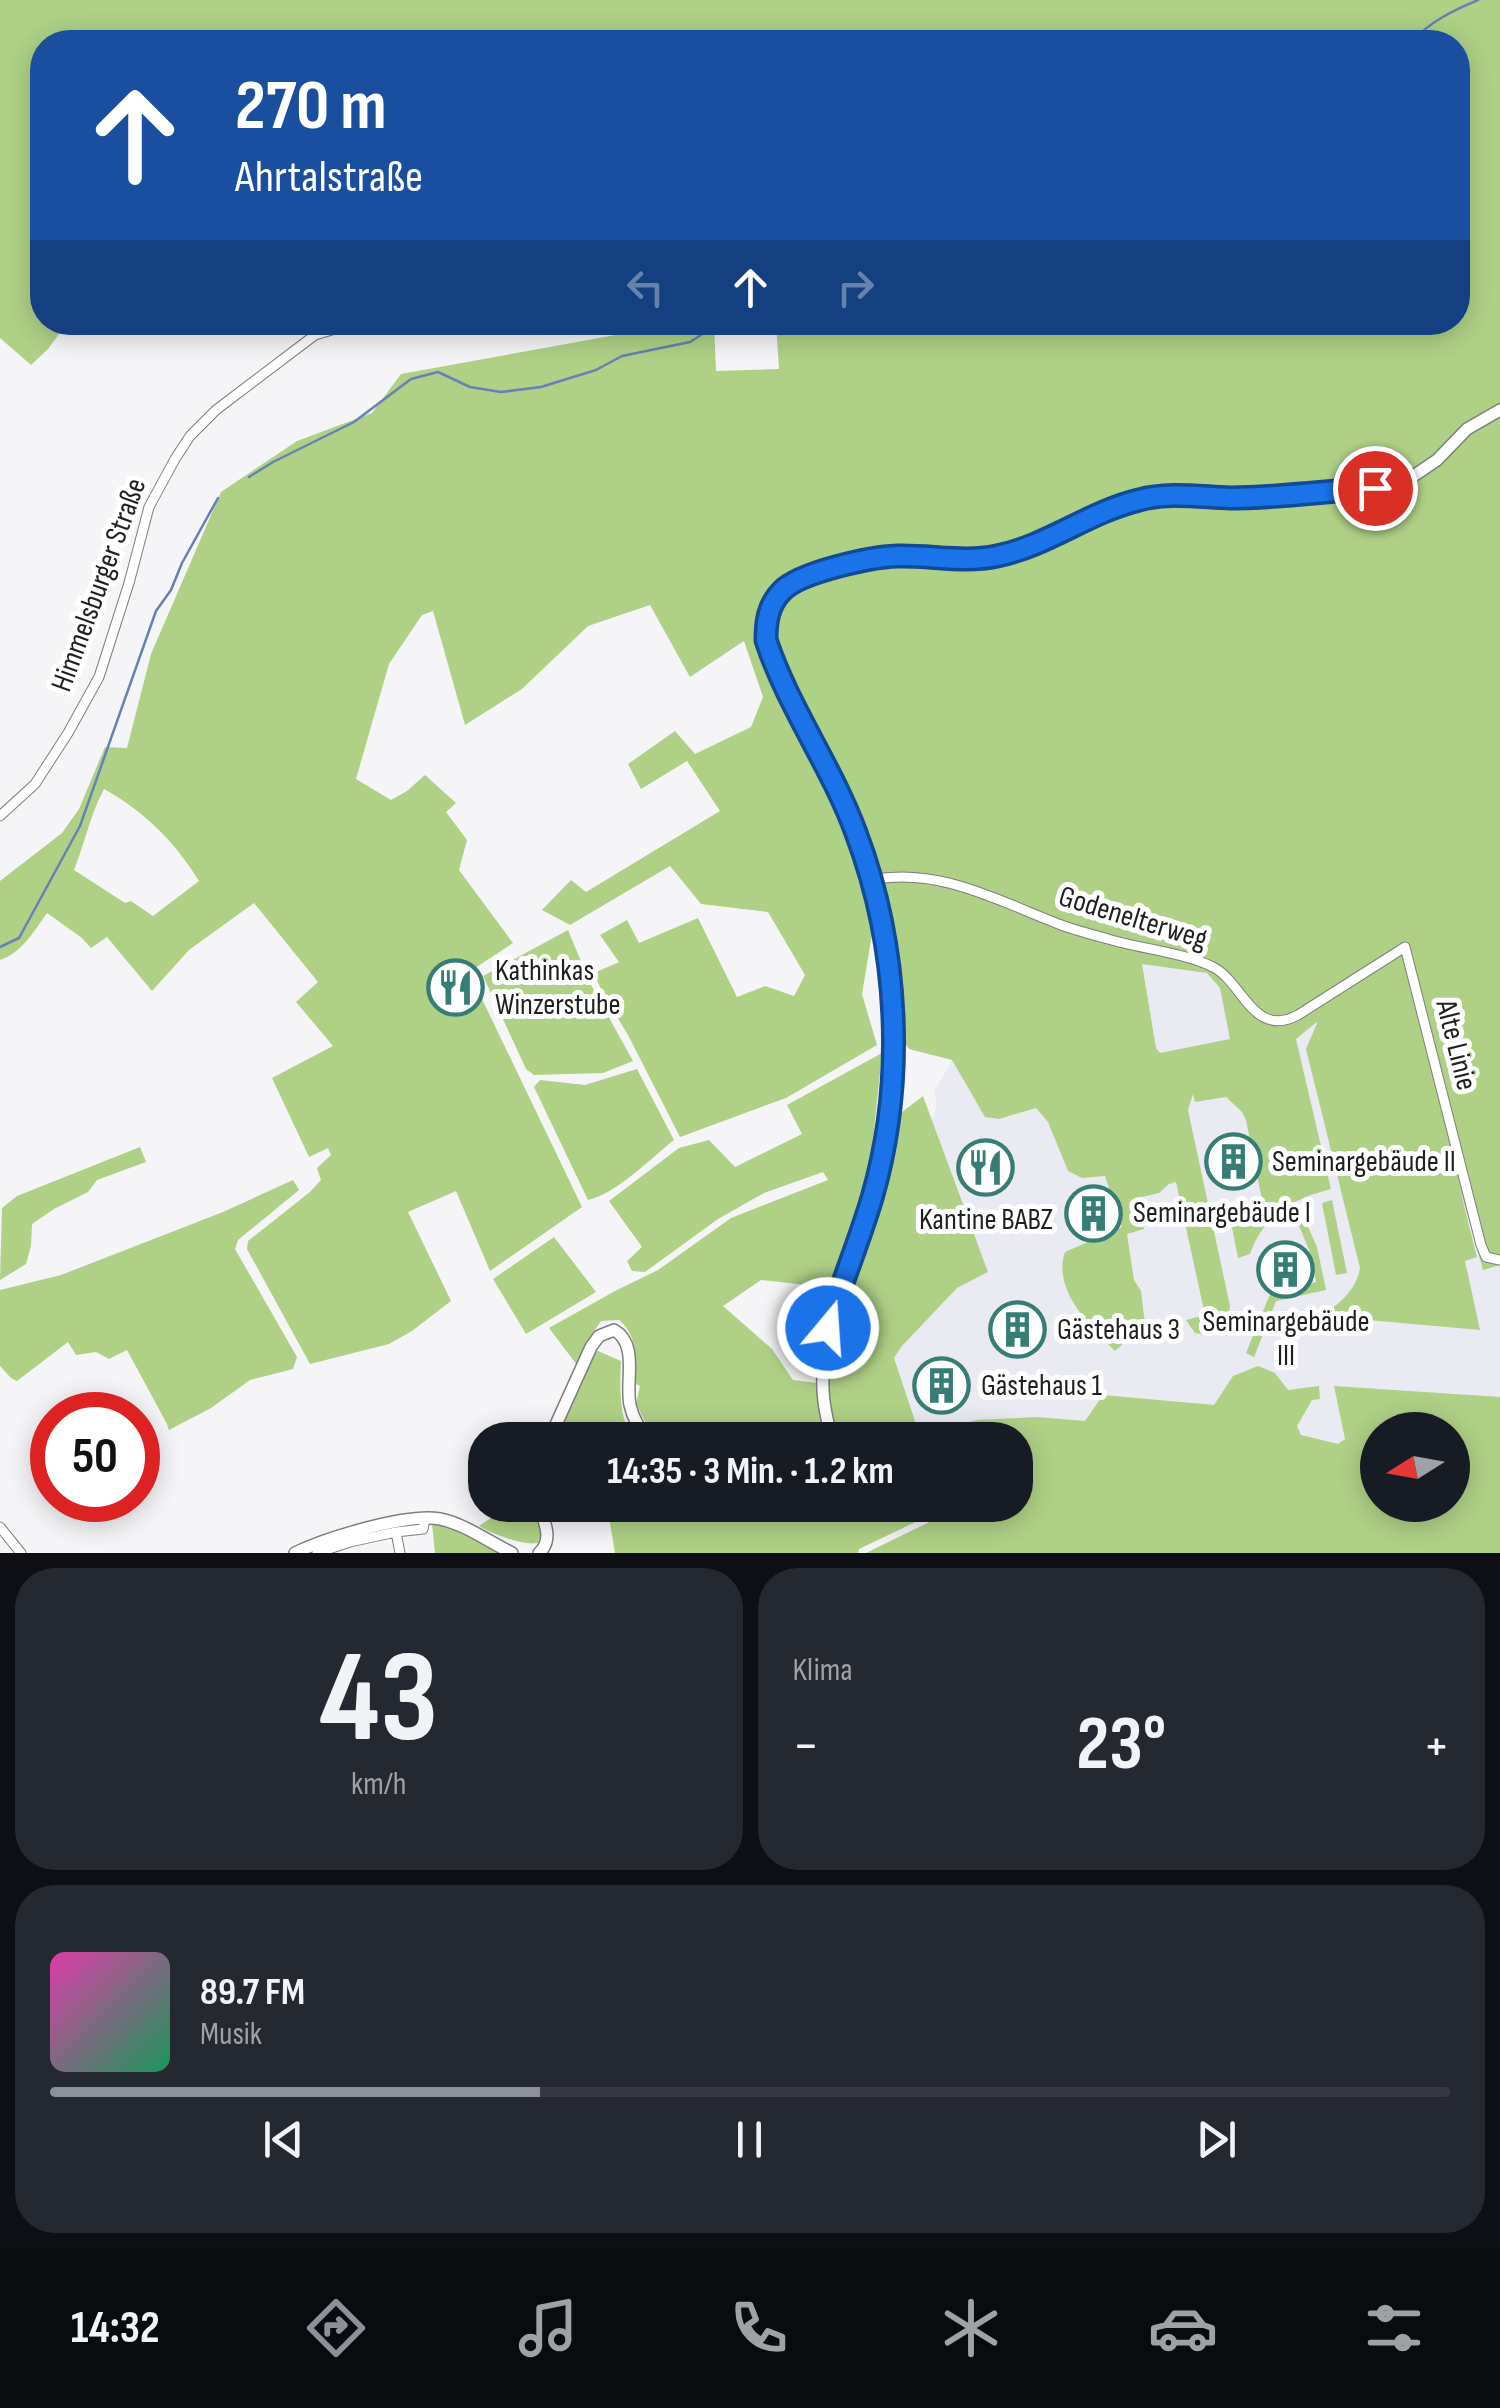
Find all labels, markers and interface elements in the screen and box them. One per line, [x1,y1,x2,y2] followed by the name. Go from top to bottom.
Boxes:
[235,65,387,149] text: 270 m
[70,70,200,200] icon: ahead
[235,150,423,205] text: Ahrtalstraße
[618,260,673,315] icon: left
[723,260,778,315] icon: ahead
[828,260,883,315] icon: right
[1333,446,1418,531] pin
[1348,461,1403,516] icon: arrive
[44,474,154,696] street label: Himmelsburger Straße
[1054,878,1212,958] street label: Godenelterweg
[495,953,621,1023] place label: Kathinkas Winzerstube
[426,958,486,1018] restaurant icon: Kathinkas Winzerstube
[1427,995,1485,1094] street label: Alte Linie
[1203,1132,1263,1192] building icon: Seminargebäude II
[956,1138,1016,1198] restaurant icon: Kantine BABZ
[1272,1144,1456,1180] place label: Seminargebäude II
[1064,1183,1124,1243] building icon: Seminargebäude I
[1133,1195,1311,1231] place label: Seminargebäude I
[919,1202,1053,1238] place label: Kantine BABZ
[1256,1239,1316,1299] building icon: Seminargebäude III
[776,1276,880,1380] position arrow
[988,1300,1048,1360] building icon: Gästehaus 3
[1203,1304,1369,1374] place label: Seminargebäude III
[1057,1312,1180,1348] place label: Gästehaus 3
[912,1356,972,1416] building icon: Gästehaus 1
[981,1368,1103,1404] place label: Gästehaus 1
[30,1392,160,1522] speed limit sign: 50
[1360,1412,1470,1522] north arrow
[1360,1412,1470,1522] map controls
[607,1449,894,1494] text: 14:35 · 3 Min. · 1.2 km
[319,1622,438,1778] text: 43
[793,1651,853,1690] text: Klima
[1076,1700,1166,1791] text: 23°
[793,1713,819,1780] text: −
[1423,1713,1450,1780] text: +
[351,1765,406,1804] text: km/h
[200,1970,305,2015] text: 89.7 FM
[200,2015,262,2054] text: Musik
[256,2112,311,2167] icon: previous
[722,2112,777,2167] icon: pause
[1189,2112,1244,2167] icon: next
[301,2293,371,2363] icon: directions
[513,2293,583,2363] icon: music
[724,2293,794,2363] icon: phone
[936,2293,1006,2363] icon: climate
[1148,2293,1218,2363] icon: car
[1359,2293,1429,2363] icon: filters
[71,2301,160,2356] text: 14:32

